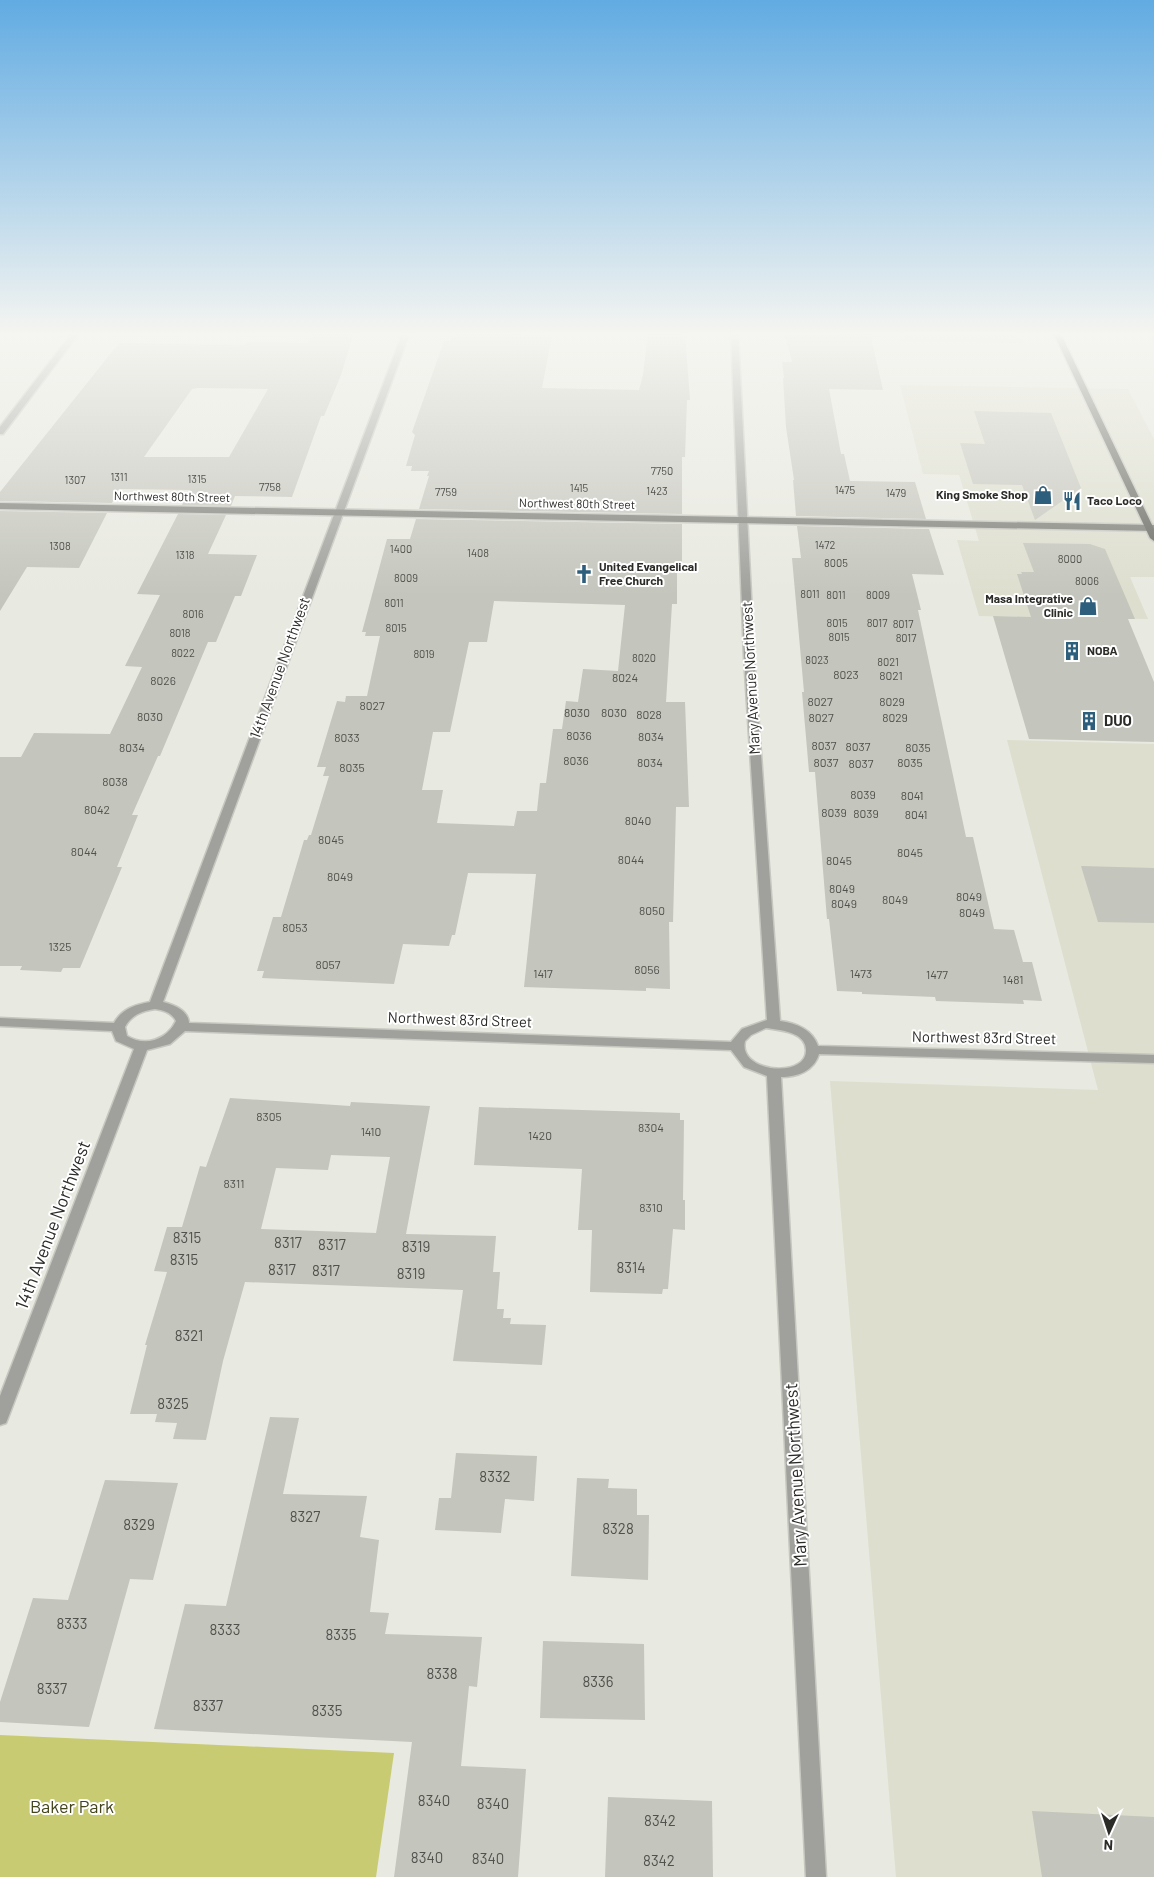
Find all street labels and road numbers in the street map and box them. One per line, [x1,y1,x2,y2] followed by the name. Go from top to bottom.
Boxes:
[114,488,230,504] street label: Northwest 80th Street
[519,495,635,511] street label: Northwest 80th Street
[245,594,313,741] street label: 14th Avenue Northwest
[737,601,763,755] street label: Mary Avenue Northwest
[387,1007,533,1031] street label: Northwest 83rd Street
[912,1027,1056,1047] street label: Northwest 83rd Street
[10,1137,94,1312] street label: 14th Avenue Northwest
[779,1383,811,1568] street label: Mary Avenue Northwest

